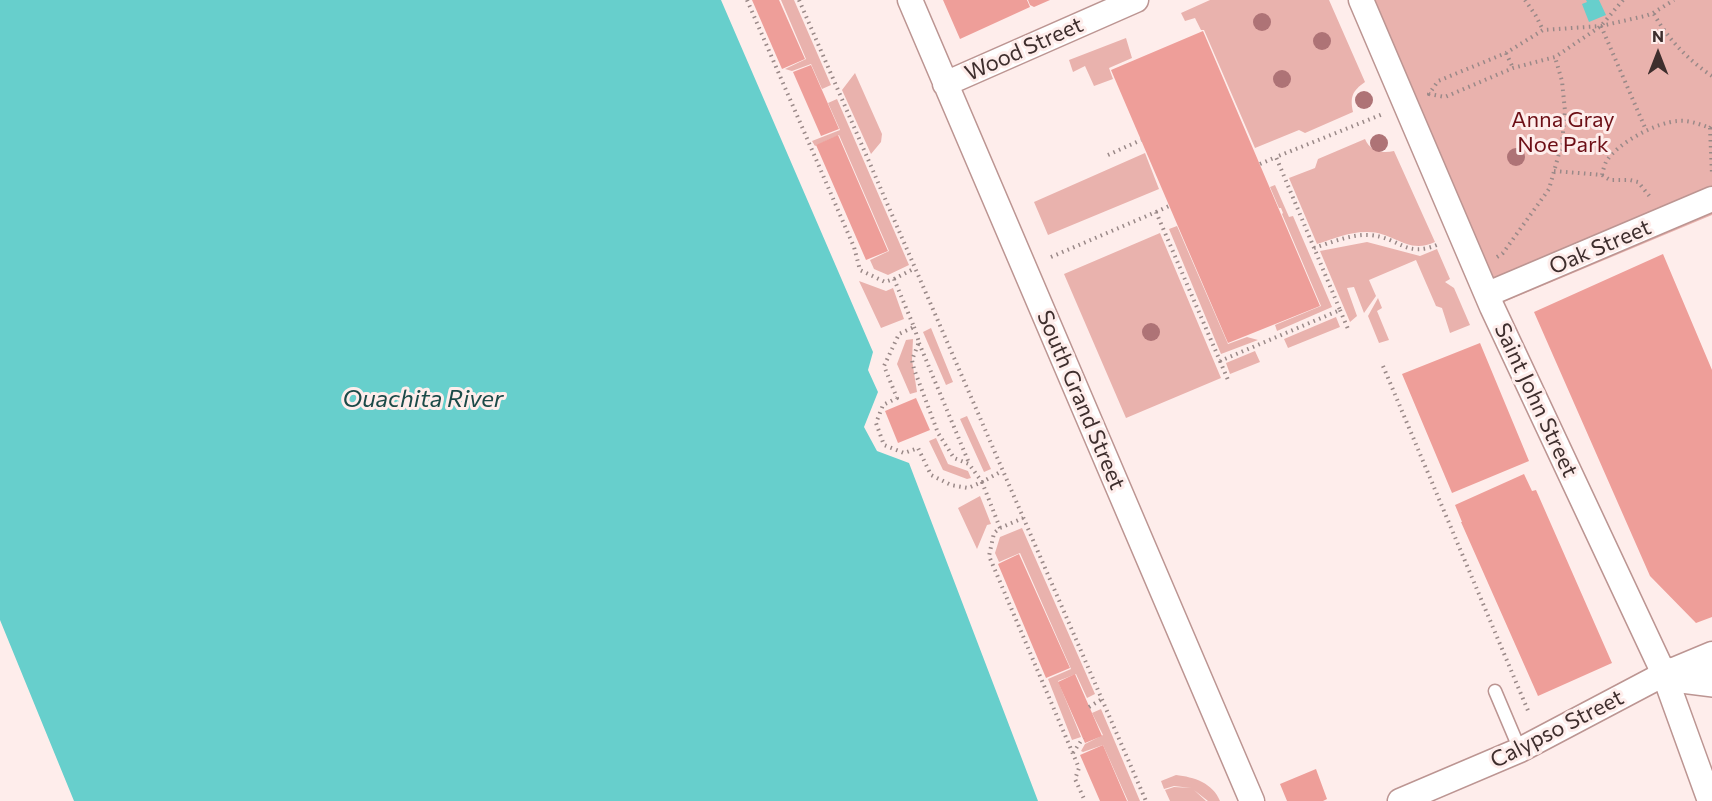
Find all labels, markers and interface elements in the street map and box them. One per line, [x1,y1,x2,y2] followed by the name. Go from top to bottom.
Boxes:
[961,11,1087,87] street label: Wood Street
[1628,24,1688,84] north arrow
[1652,26,1664,45] text: N
[1511,107,1615,158] park label: Anna Gray Noe Park
[1545,214,1655,280] street label: Oak Street
[1031,306,1131,494] street label: South Grand Street
[1489,319,1583,481] street label: Saint John Street
[343,385,503,413] water label: Ouachita River
[1486,684,1628,774] street label: Calypso Street

